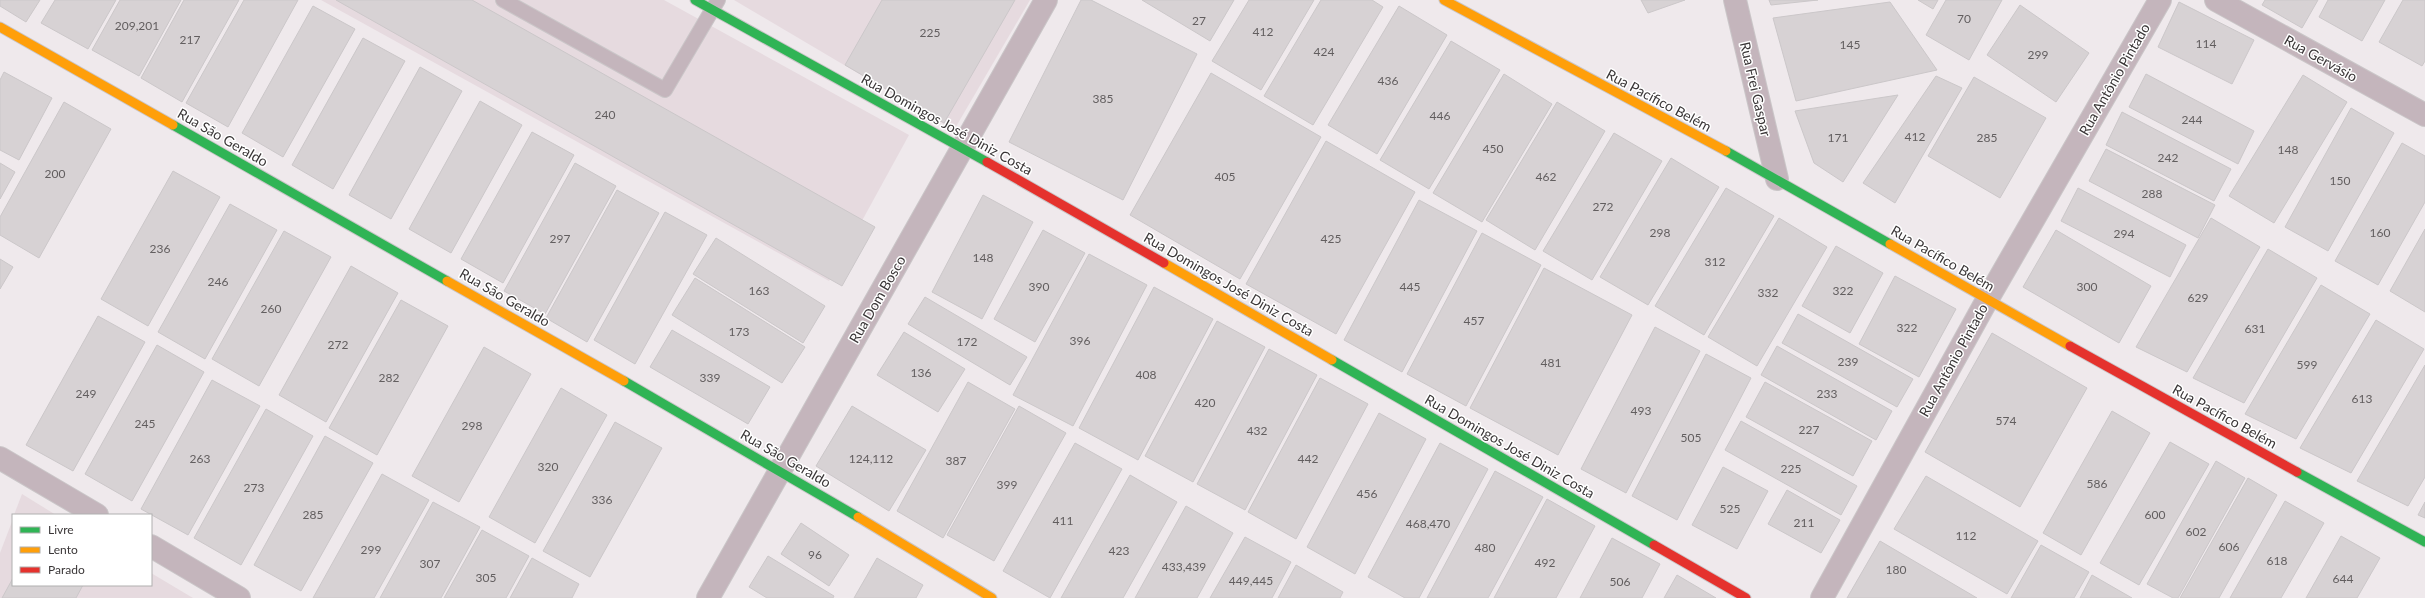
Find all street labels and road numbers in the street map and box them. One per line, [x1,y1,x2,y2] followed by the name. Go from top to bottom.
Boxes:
[2075,20,2153,138] street label: Rua Antônio Pintado
[2282,31,2361,85] street label: Rua Gervásio
[1737,40,1775,138] street label: Rua Frei Gaspar
[1604,65,1714,135] street label: Rua Pacífico Belém
[858,70,1036,178] street label: Rua Domingos José Diniz Costa
[175,104,271,170] street label: Rua São Geraldo
[1888,221,1998,295] street label: Rua Pacífico Belém
[1141,228,1317,340] street label: Rua Domingos José Diniz Costa
[845,252,909,346] street label: Rua Dom Bosco
[457,264,553,330] street label: Rua São Geraldo
[1915,301,1991,419] street label: Rua Antônio Pintado
[2170,380,2280,452] street label: Rua Pacífico Belém
[1422,390,1598,502] street label: Rua Domingos José Diniz Costa
[738,425,834,491] street label: Rua São Geraldo

